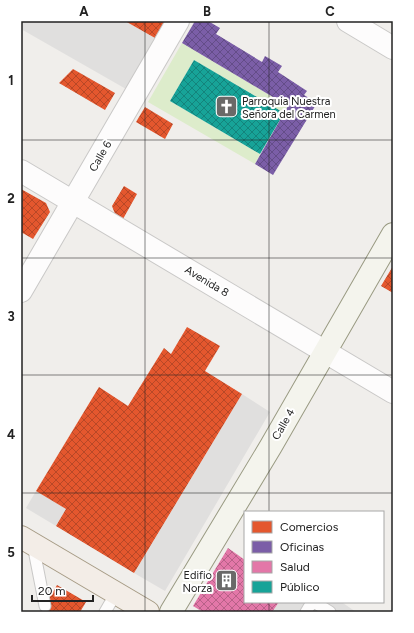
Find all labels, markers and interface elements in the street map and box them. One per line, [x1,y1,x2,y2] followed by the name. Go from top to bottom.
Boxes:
[79,4,89,19] text: A
[203,4,211,19] text: B
[325,4,335,19] text: C
[8,73,14,88] text: 1
[214,94,240,120] church icon: Parroquia Nuestra Señora del Carmen
[242,95,336,121] place label: Parroquia Nuestra Señora del Carmen
[86,139,114,174] street label: Calle 6
[7,191,15,206] text: 2
[182,263,231,300] street label: Avenida 8
[7,309,15,324] text: 3
[269,406,298,442] street label: Calle 4
[7,427,15,442] text: 4
[244,511,384,603] legend
[280,520,339,534] text: Comercios
[280,540,325,554] text: Oficinas
[7,545,15,560] text: 5
[280,560,310,574] text: Salud
[214,568,240,594] building icon: Edifio Norza
[182,569,212,595] place label: Edifio Norza
[32,577,93,603] scale bar
[280,580,320,594] text: Público
[38,584,66,598] text: 20 m

